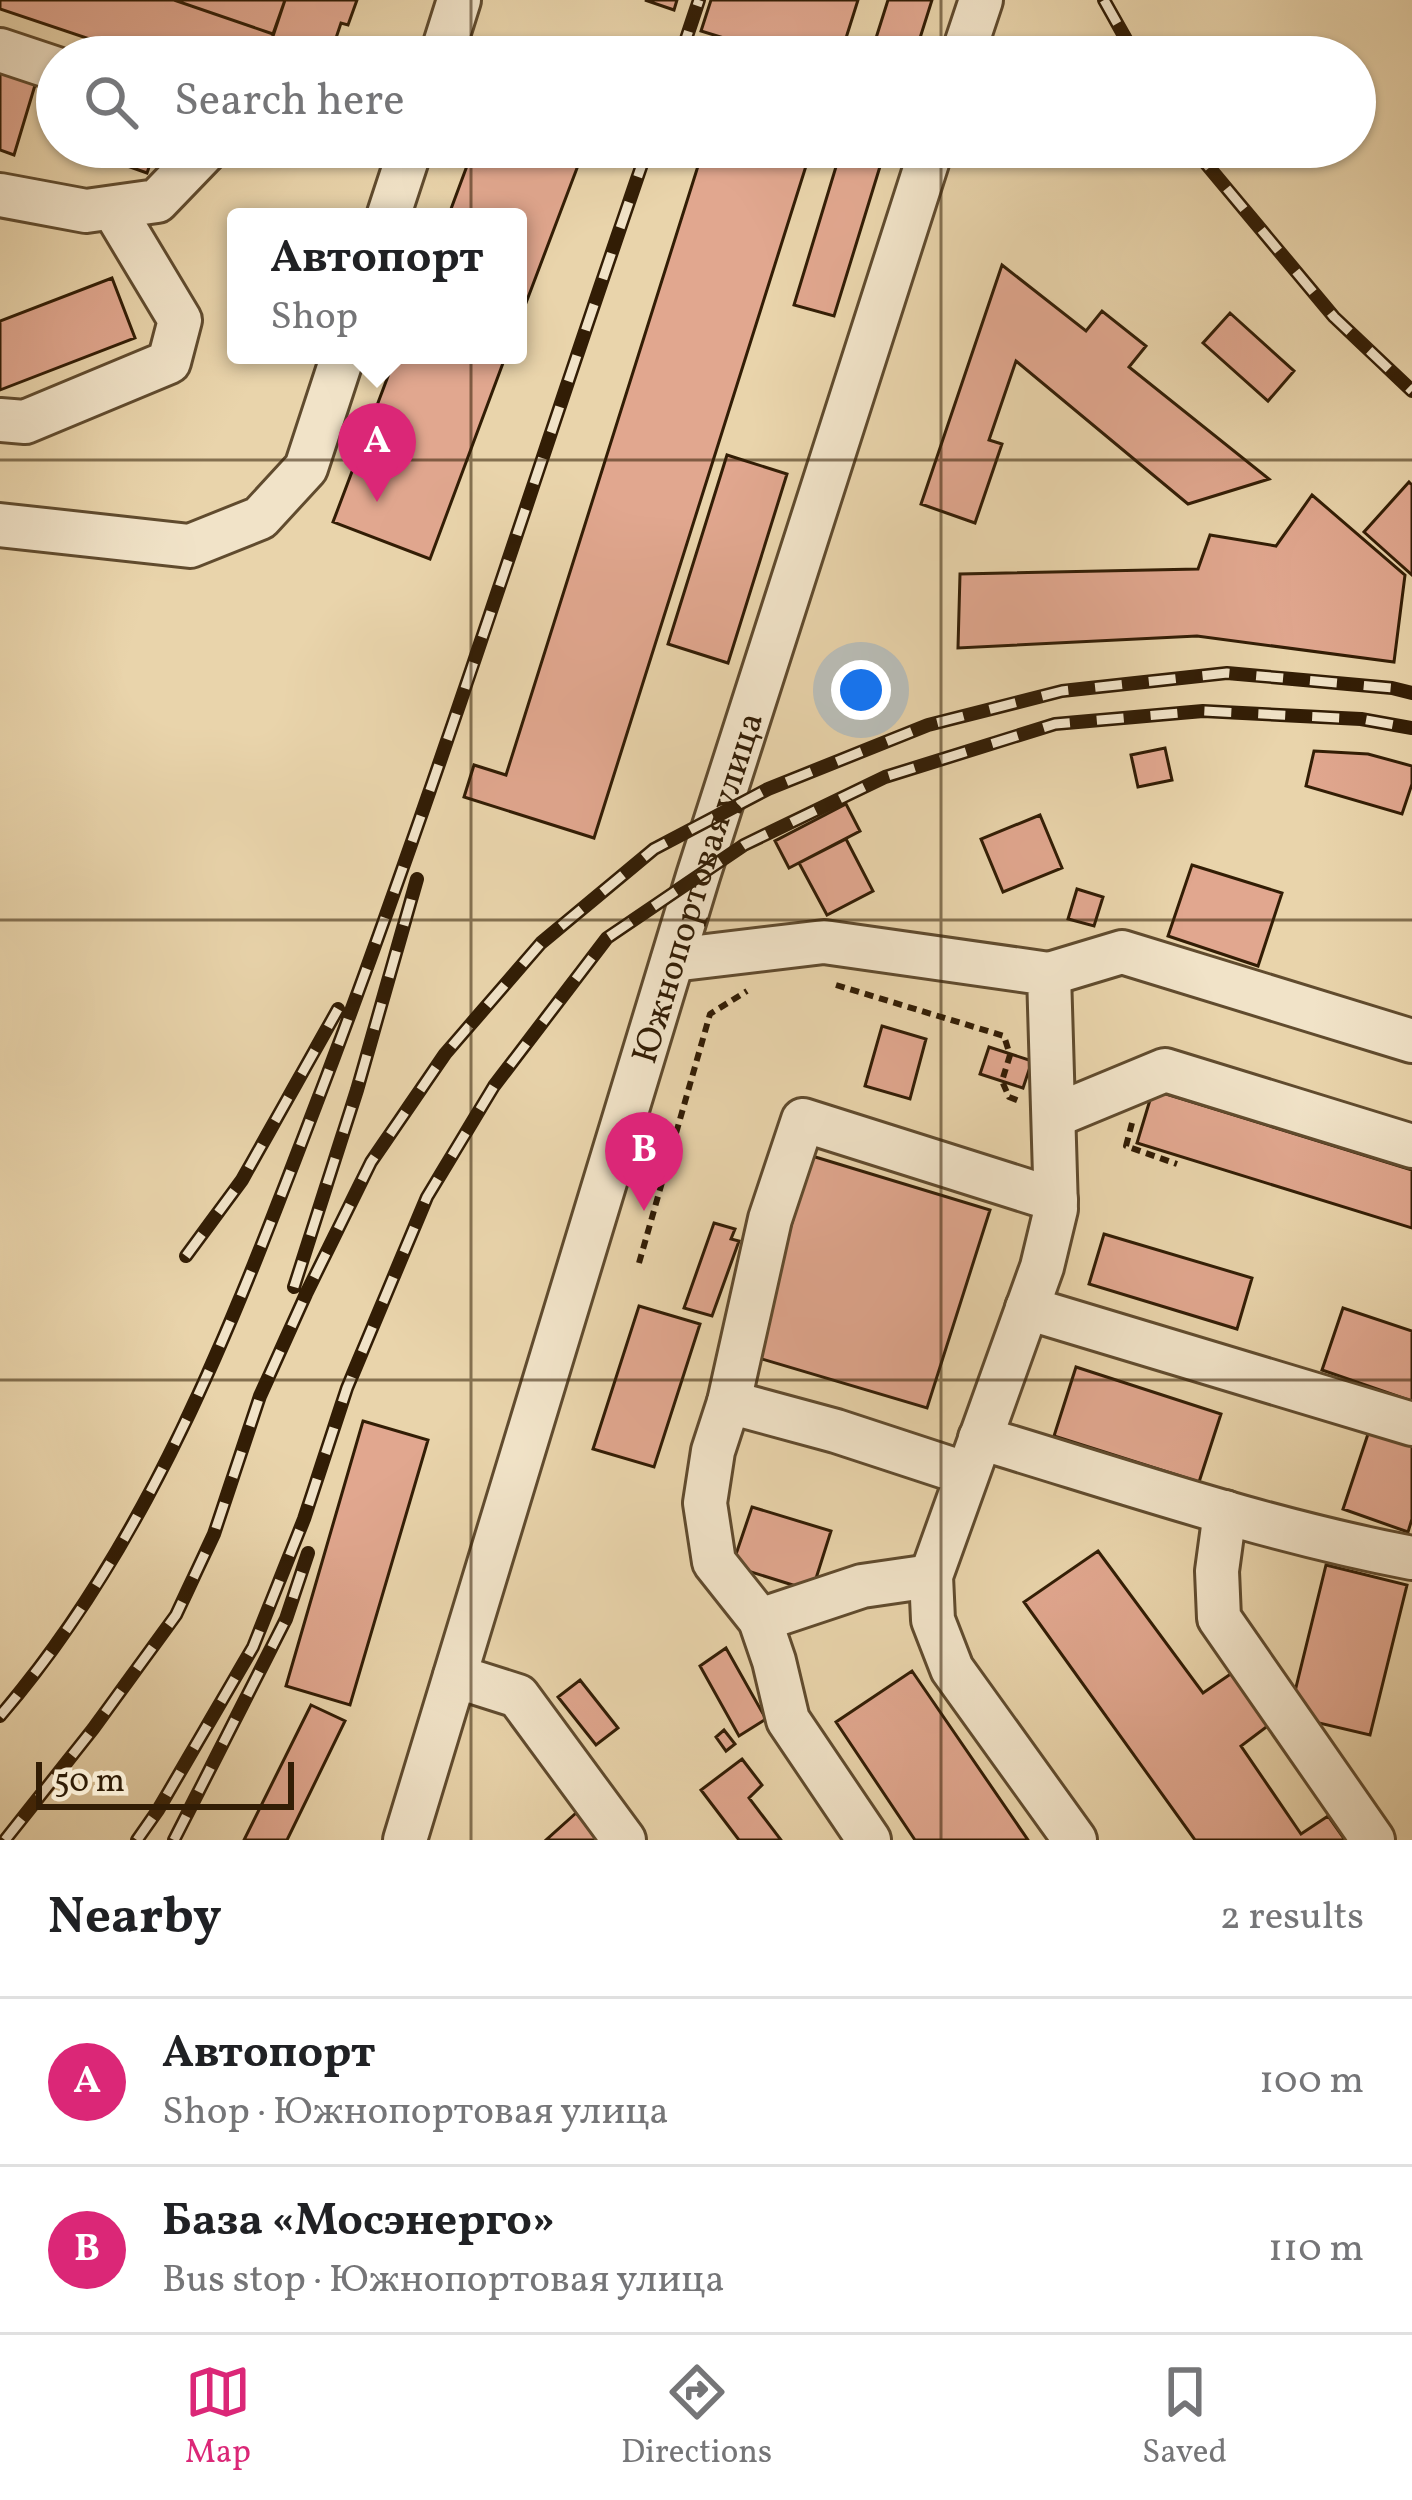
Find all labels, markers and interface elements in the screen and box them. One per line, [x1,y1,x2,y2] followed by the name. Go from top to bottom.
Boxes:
[36,36,1376,168] search box
[78,69,144,135] icon: search
[174,71,405,134] text: Search here
[227,208,527,364] popup
[270,228,484,291] text: Автопорт
[270,291,358,345] text: Shop
[338,403,416,502] pin: A
[831,660,891,720] your location
[621,707,778,1070] street label: Южнопортовая улица
[605,1112,683,1211] pin: B
[36,1756,294,1809] scale bar
[54,1760,125,1806] text: 50 m
[48,1883,222,1954] text: Nearby
[1220,1891,1364,1945] text: 2 results
[162,2023,376,2086] text: Автопорт
[73,2055,101,2109] text: A
[1259,2055,1364,2109] text: 100 m
[162,2086,669,2140] text: Shop · Южнопортовая улица
[162,2191,555,2254] text: База «Мосэнерго»
[74,2223,100,2277] text: B
[1268,2223,1364,2277] text: 110 m
[162,2254,725,2308] text: Bus stop · Южнопортовая улица
[185,2359,251,2477] tab: Map
[621,2359,772,2477] tab: Directions
[1142,2359,1227,2477] tab: Saved

